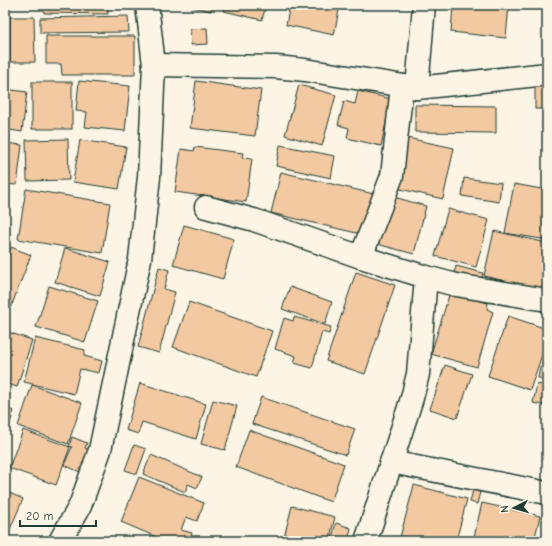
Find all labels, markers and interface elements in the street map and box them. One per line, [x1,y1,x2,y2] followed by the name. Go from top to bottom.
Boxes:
[494,488,534,528] north arrow
[20,502,96,528] scale bar
[498,505,511,513] text: N
[26,509,54,523] text: 20 m

